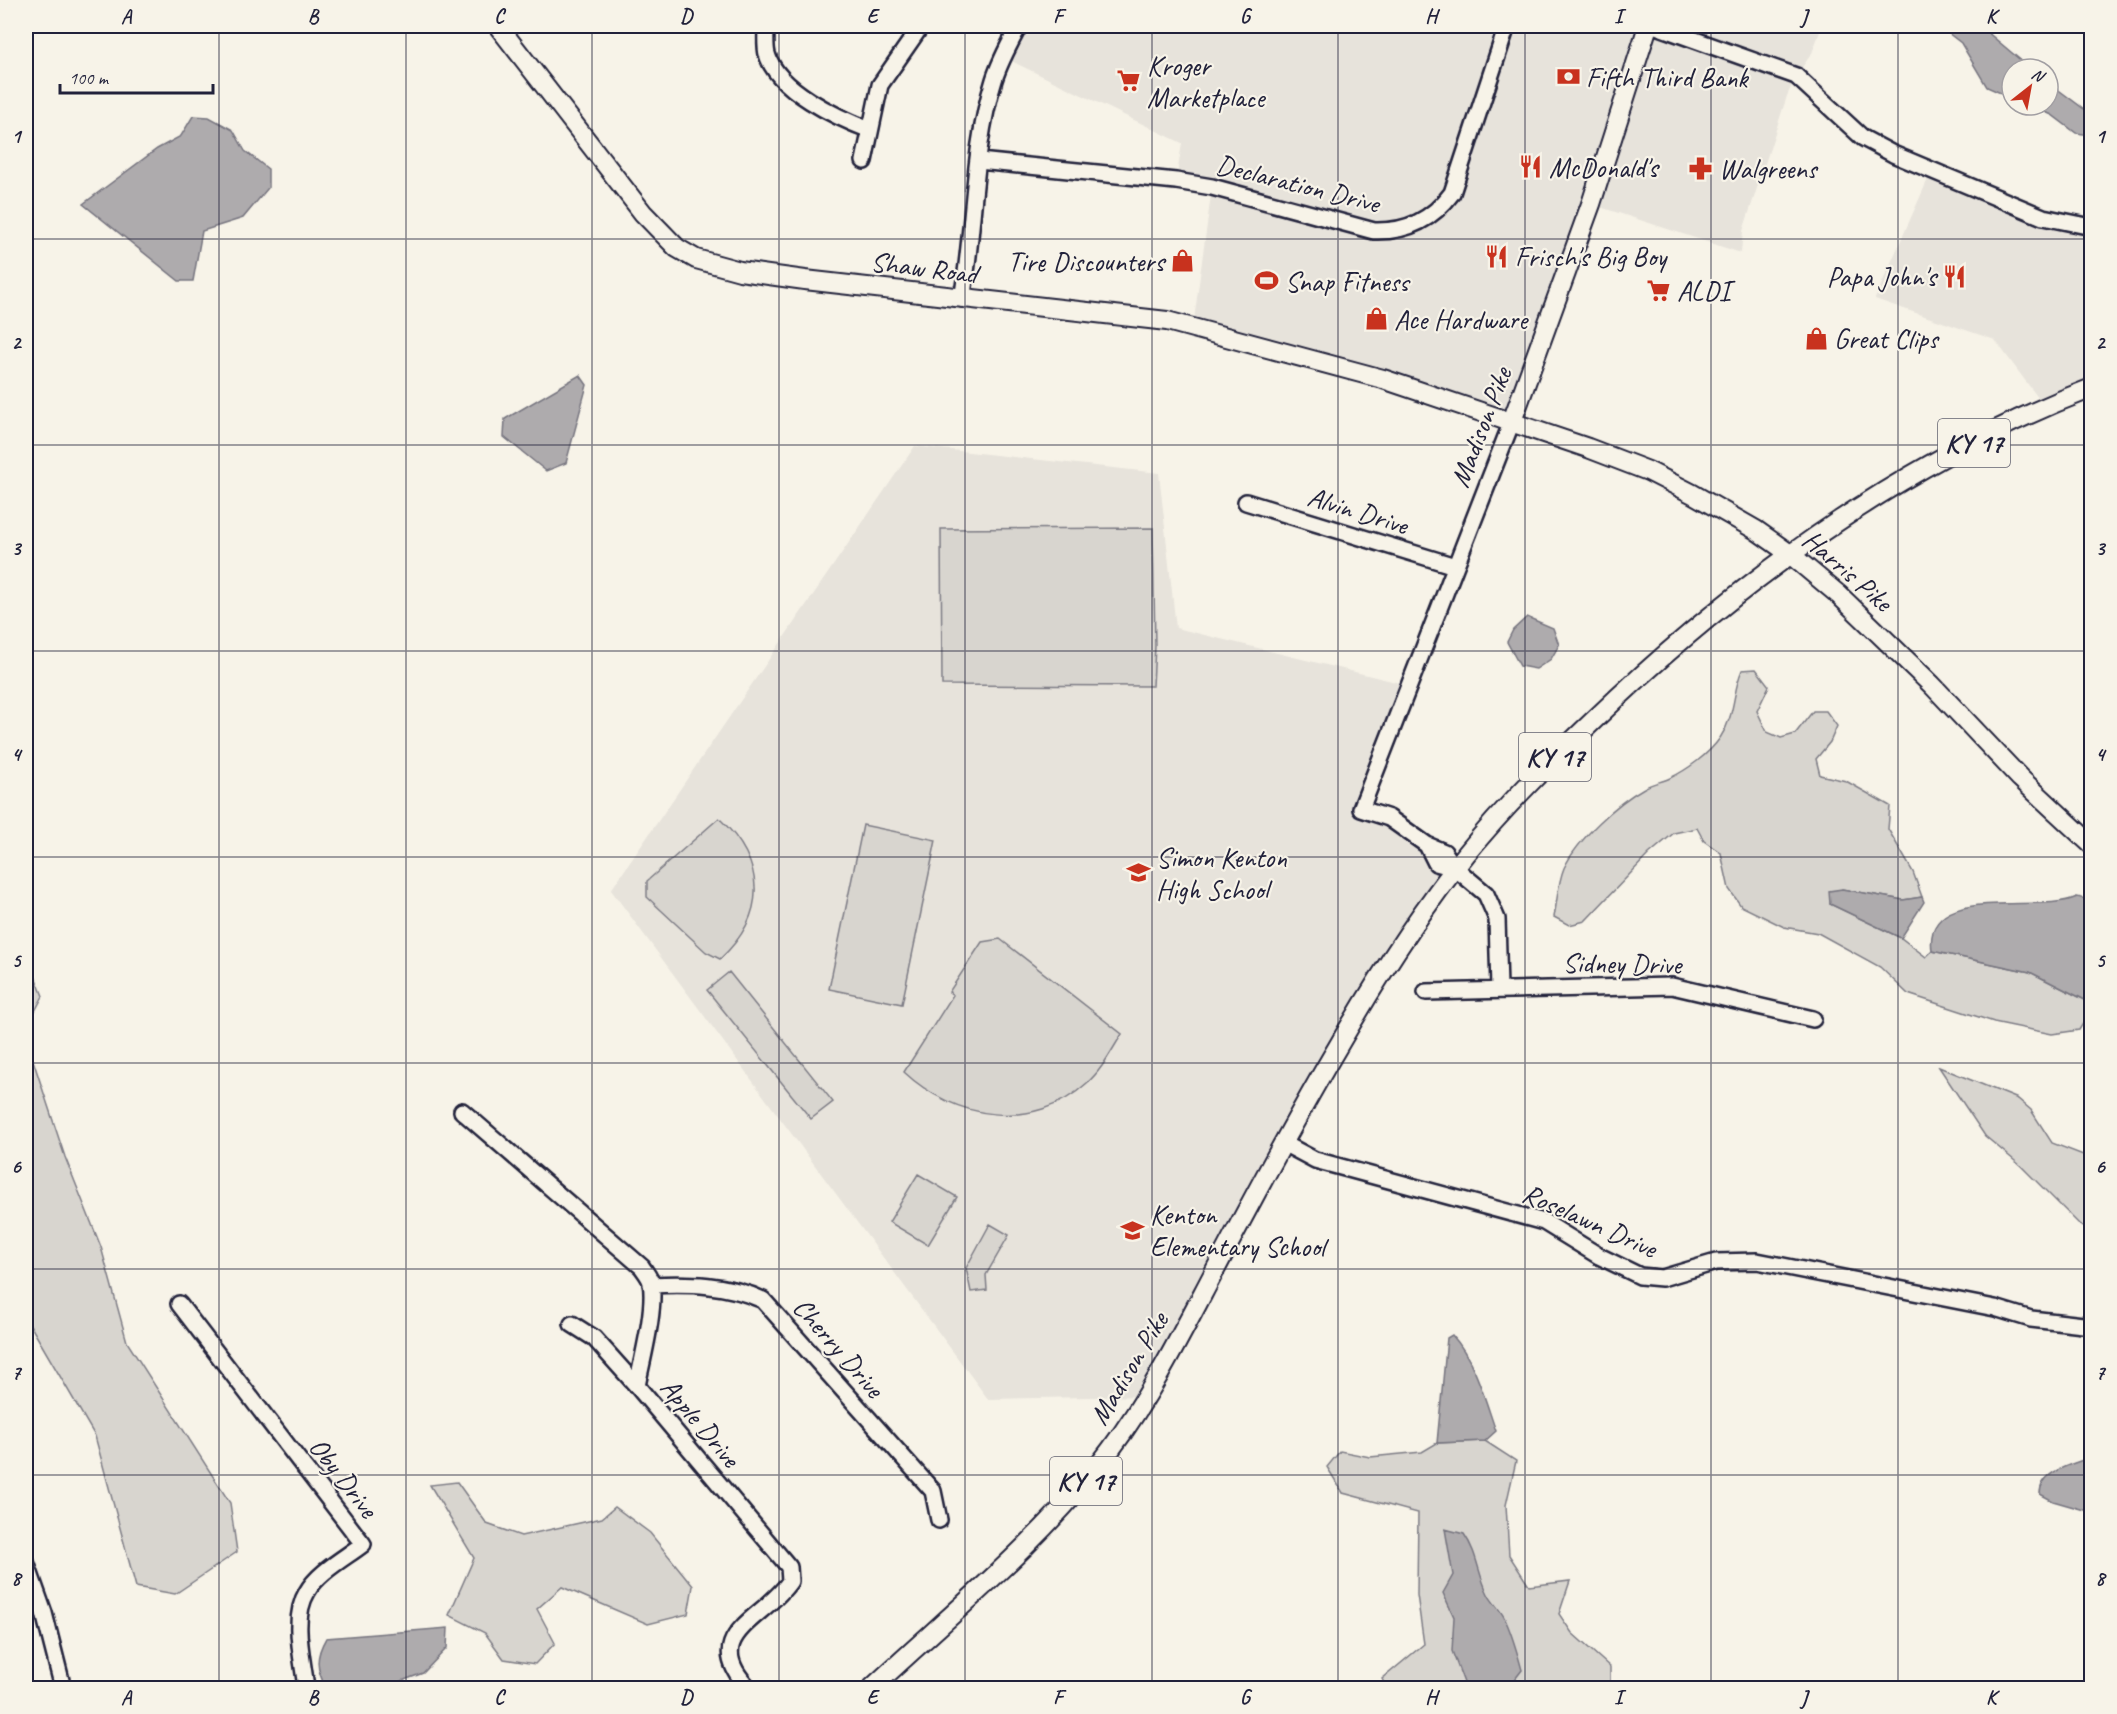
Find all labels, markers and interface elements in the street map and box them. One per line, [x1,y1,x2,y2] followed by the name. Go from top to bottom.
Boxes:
[121,4,133,29] text: A
[308,4,320,29] text: B
[494,4,506,29] text: C
[680,4,694,29] text: D
[867,4,881,29] text: E
[1053,4,1067,29] text: F
[1240,4,1253,29] text: G
[1425,4,1440,29] text: H
[1614,4,1627,29] text: I
[1799,4,1811,29] text: J
[1986,4,2000,29] text: K
[1147,48,1266,115] place label: Kroger Marketplace
[60,57,213,95] scale bar
[2000,57,2060,117] north arrow
[1586,60,1749,95] place label: Fifth Third Bank
[1555,64,1581,90] bank icon: Fifth Third Bank
[2028,64,2049,88] text: N
[69,67,110,89] text: 100 m
[1116,68,1142,94] supermarket icon: Kroger Marketplace
[12,124,23,149] text: 1
[2096,124,2107,149] text: 1
[1213,146,1385,221] street label: Declaration Drive
[1549,150,1660,185] place label: McDonald's
[1719,151,1819,186] place label: Walgreens
[1518,154,1544,180] restaurant icon: McDonald's
[1688,155,1714,181] pharmacy icon: Walgreens
[1515,239,1668,274] place label: Frisch's Big Boy
[1484,243,1510,269] restaurant icon: Frisch's Big Boy
[869,244,983,292] street label: Shaw Road
[1008,244,1166,279] place label: Tire Discounters
[1169,248,1195,274] shop icon: Tire Discounters
[1827,259,1938,294] place label: Papa John's
[1941,263,1967,289] restaurant icon: Papa John's
[1285,264,1411,299] place label: Snap Fitness
[1254,268,1280,294] sports icon: Snap Fitness
[1677,273,1736,308] place label: ALDI
[1646,277,1672,303] supermarket icon: ALDI
[1394,302,1529,337] place label: Ace Hardware
[1363,306,1389,332] shop icon: Ace Hardware
[1834,321,1940,356] place label: Great Clips
[1803,325,1829,351] shop icon: Great Clips
[12,330,23,355] text: 2
[2096,330,2107,355] text: 2
[1442,361,1520,492] street label: Madison Pike
[1938,419,2010,467] road number: KY 17
[1304,479,1414,543] street label: Alvin Drive
[1796,522,1901,620] street label: Harris Pike
[12,536,23,561] text: 3
[2096,536,2107,561] text: 3
[1519,733,1591,781] road number: KY 17
[12,742,24,767] text: 4
[2096,742,2108,767] text: 4
[1156,840,1287,907] place label: Simon Kenton High School
[1125,860,1151,886] school or university icon: Simon Kenton High School
[1562,945,1683,982] street label: Sidney Drive
[12,948,23,973] text: 5
[2096,948,2107,973] text: 5
[11,1154,22,1179] text: 6
[2095,1154,2106,1179] text: 6
[1517,1175,1664,1266] street label: Roselawn Drive
[1150,1197,1330,1264] place label: Kenton Elementary School
[1119,1217,1145,1243] school or university icon: Kenton Elementary School
[786,1290,893,1406] street label: Cherry Drive
[1081,1304,1177,1431] street label: Madison Pike
[12,1360,23,1385] text: 7
[2096,1360,2107,1385] text: 7
[653,1370,749,1476] street label: Apple Drive
[301,1430,387,1526] street label: Oby Drive
[1050,1457,1122,1505] road number: KY 17
[12,1566,24,1591] text: 8
[2096,1566,2108,1591] text: 8
[121,1685,133,1710] text: A
[308,1685,320,1710] text: B
[494,1685,506,1710] text: C
[680,1685,694,1710] text: D
[867,1685,881,1710] text: E
[1053,1685,1067,1710] text: F
[1240,1685,1253,1710] text: G
[1425,1685,1440,1710] text: H
[1614,1685,1627,1710] text: I
[1799,1685,1811,1710] text: J
[1986,1685,2000,1710] text: K

